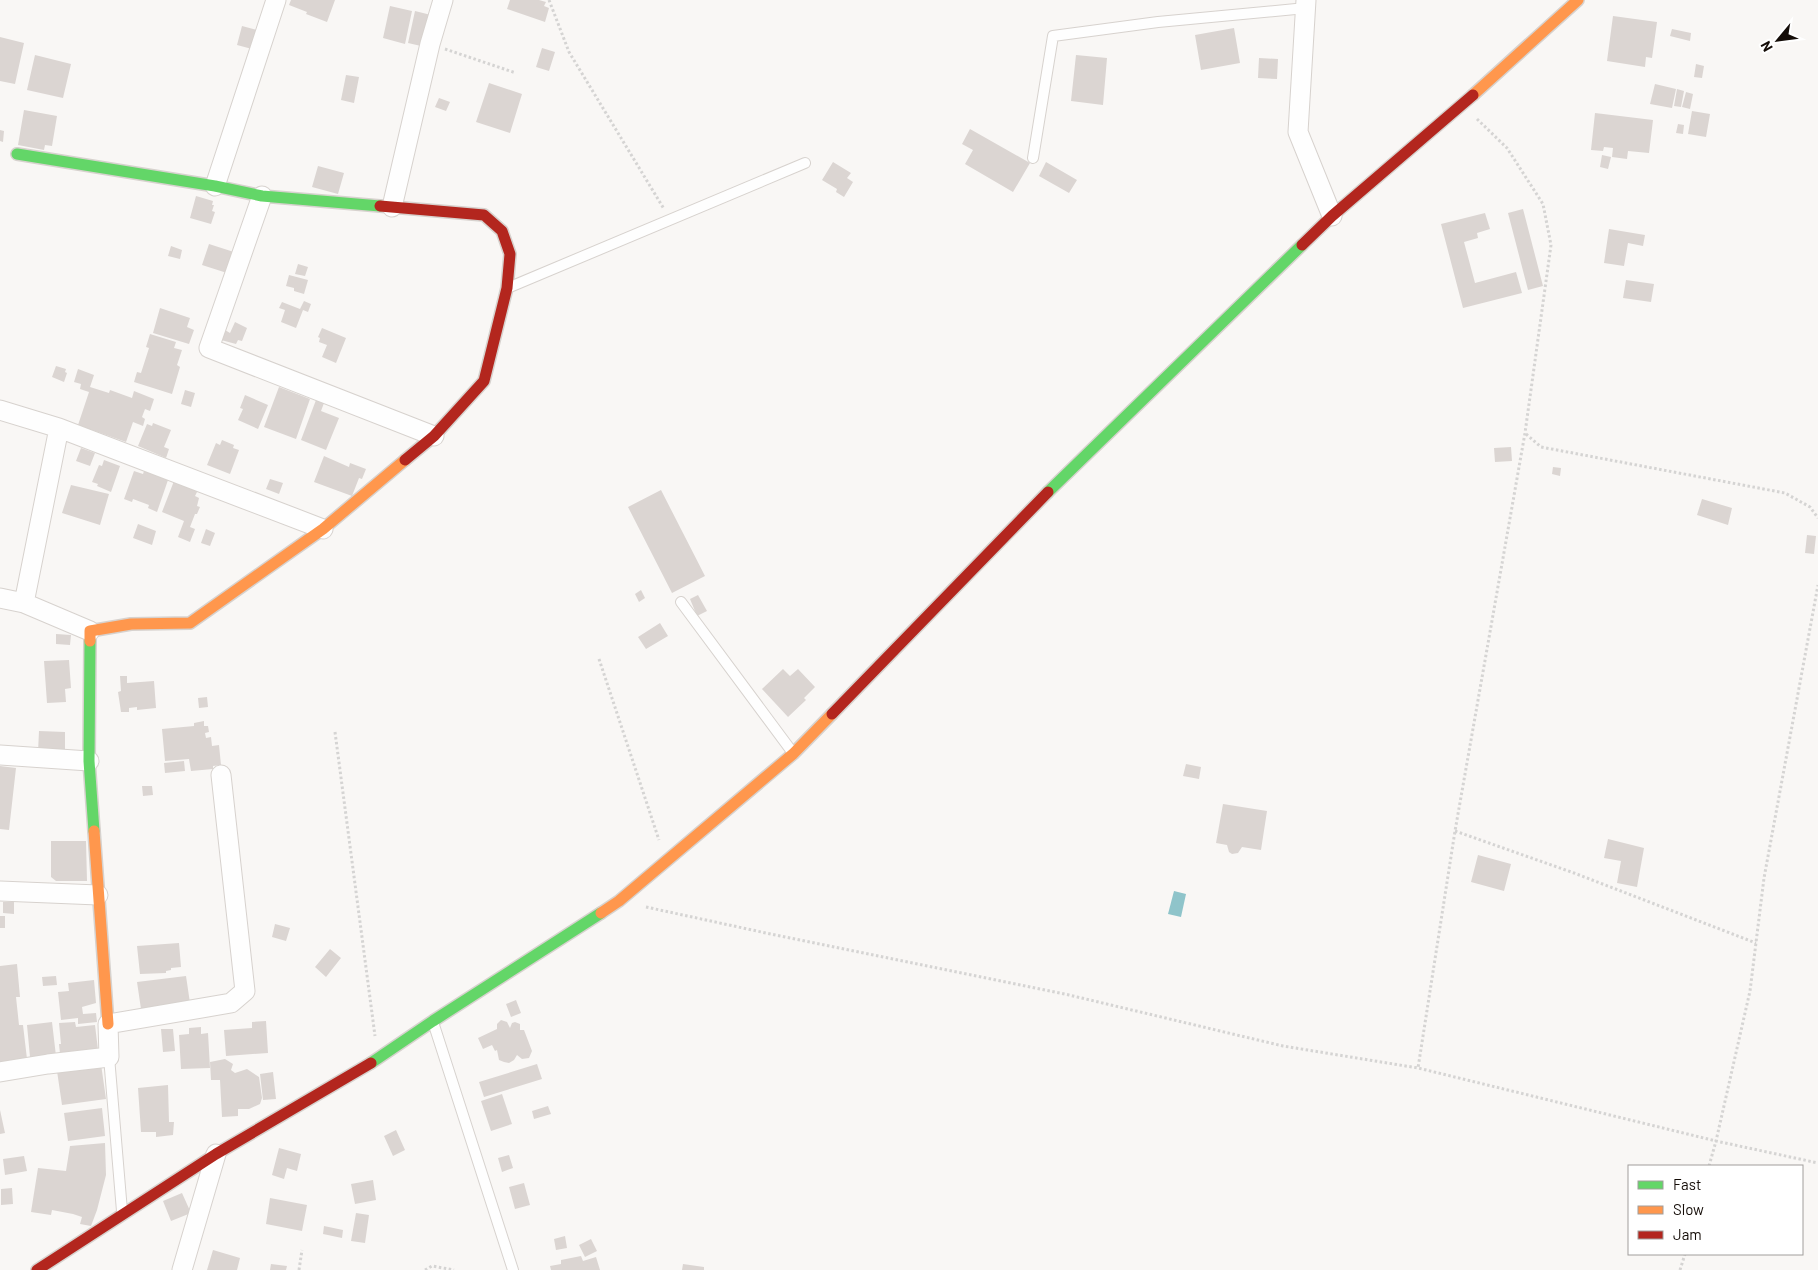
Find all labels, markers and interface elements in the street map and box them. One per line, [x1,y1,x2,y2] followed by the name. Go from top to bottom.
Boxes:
[1753,15,1803,65] north arrow
[1757,38,1776,55] text: N
[1628,1165,1803,1255] legend
[1673,1175,1701,1193] text: Fast
[1673,1200,1704,1218] text: Slow
[1673,1225,1702,1243] text: Jam

